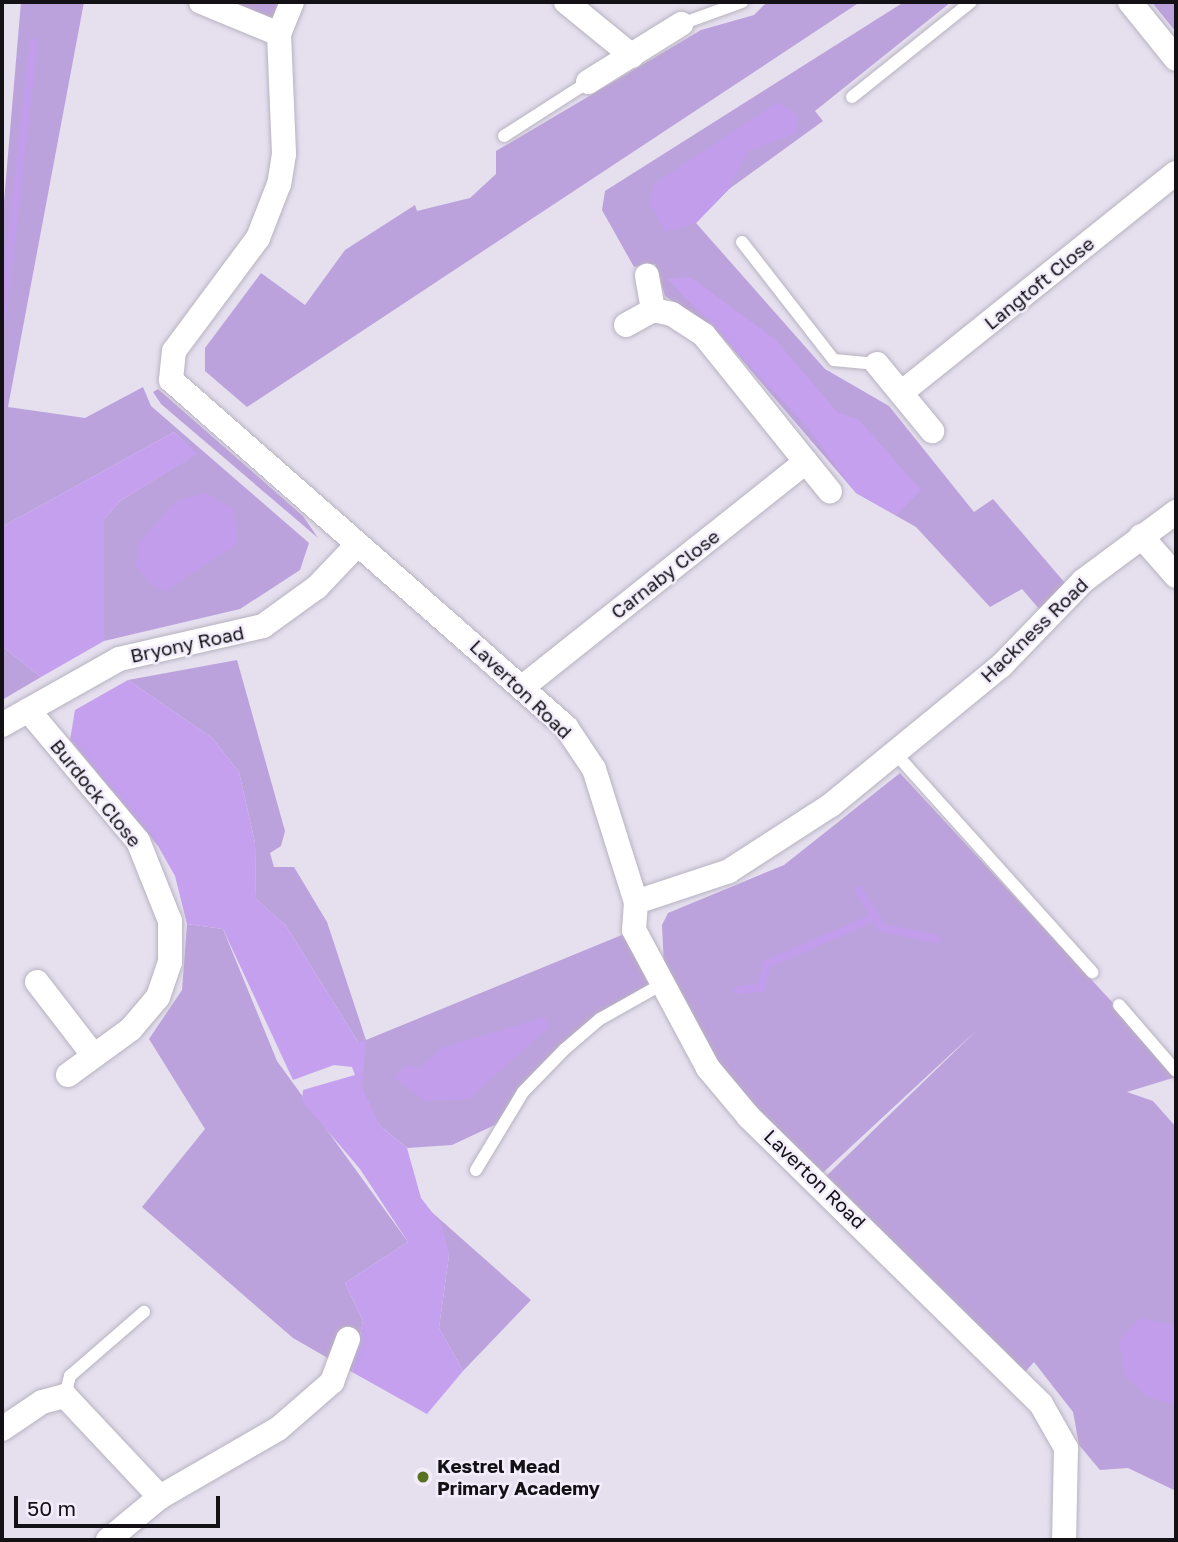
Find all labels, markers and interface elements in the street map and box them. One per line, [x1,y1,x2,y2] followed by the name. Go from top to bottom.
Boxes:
[979,232,1099,334] street label: Langtoft Close
[606,525,724,623] street label: Carnaby Close
[976,573,1092,687] street label: Hackness Road
[128,621,246,667] street label: Bryony Road
[465,635,577,743] street label: Laverton Road
[46,735,146,851] street label: Burdock Close
[759,1125,871,1233] street label: Laverton Road
[437,1455,600,1499] place label: Kestrel Mead Primary Academy
[415,1469,431,1485] marker: Kestrel Mead Primary Academy
[18,1482,224,1526] scale bar
[27,1495,76,1521] text: 50 m

